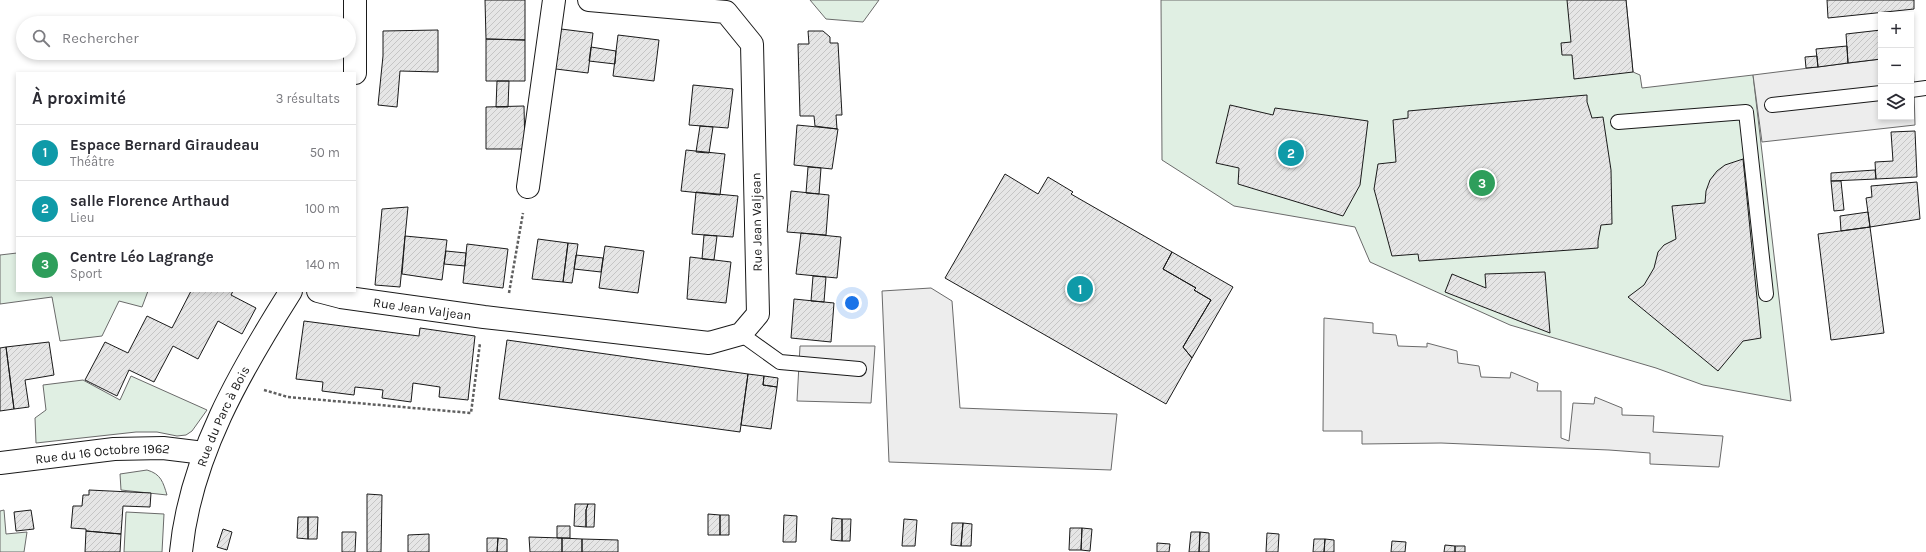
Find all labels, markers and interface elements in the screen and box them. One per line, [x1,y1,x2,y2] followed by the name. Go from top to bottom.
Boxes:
[1878,12,1914,120] map controls
[1878,12,1914,48] button: +
[16,16,356,60] search box
[30,27,52,49] icon: search
[62,29,139,47] text: Rechercher
[1878,48,1914,84] button: −
[1878,84,1914,120] button: layers
[32,88,126,108] text: À proximité
[276,91,340,106] text: 3 résultats
[70,136,259,154] text: Espace Bernard Giraudeau
[1278,138,1304,168] pin: 2
[43,145,47,160] text: 1
[310,145,340,160] text: 50 m
[70,154,114,169] text: Théâtre
[1469,168,1495,198] pin: 3
[748,172,765,272] street label: Rue Jean Valjean
[70,192,230,210] text: salle Florence Arthaud
[41,201,49,216] text: 2
[305,201,340,216] text: 100 m
[70,210,95,225] text: Lieu
[70,248,214,266] text: Centre Léo Lagrange
[41,257,49,272] text: 3
[305,257,340,272] text: 140 m
[70,266,102,281] text: Sport
[1067,274,1093,304] pin: 1
[842,293,862,313] your location
[372,295,473,323] street label: Rue Jean Valjean
[194,363,253,469] street label: Rue du Parc à Bois
[34,441,171,467] street label: Rue du 16 Octobre 1962

